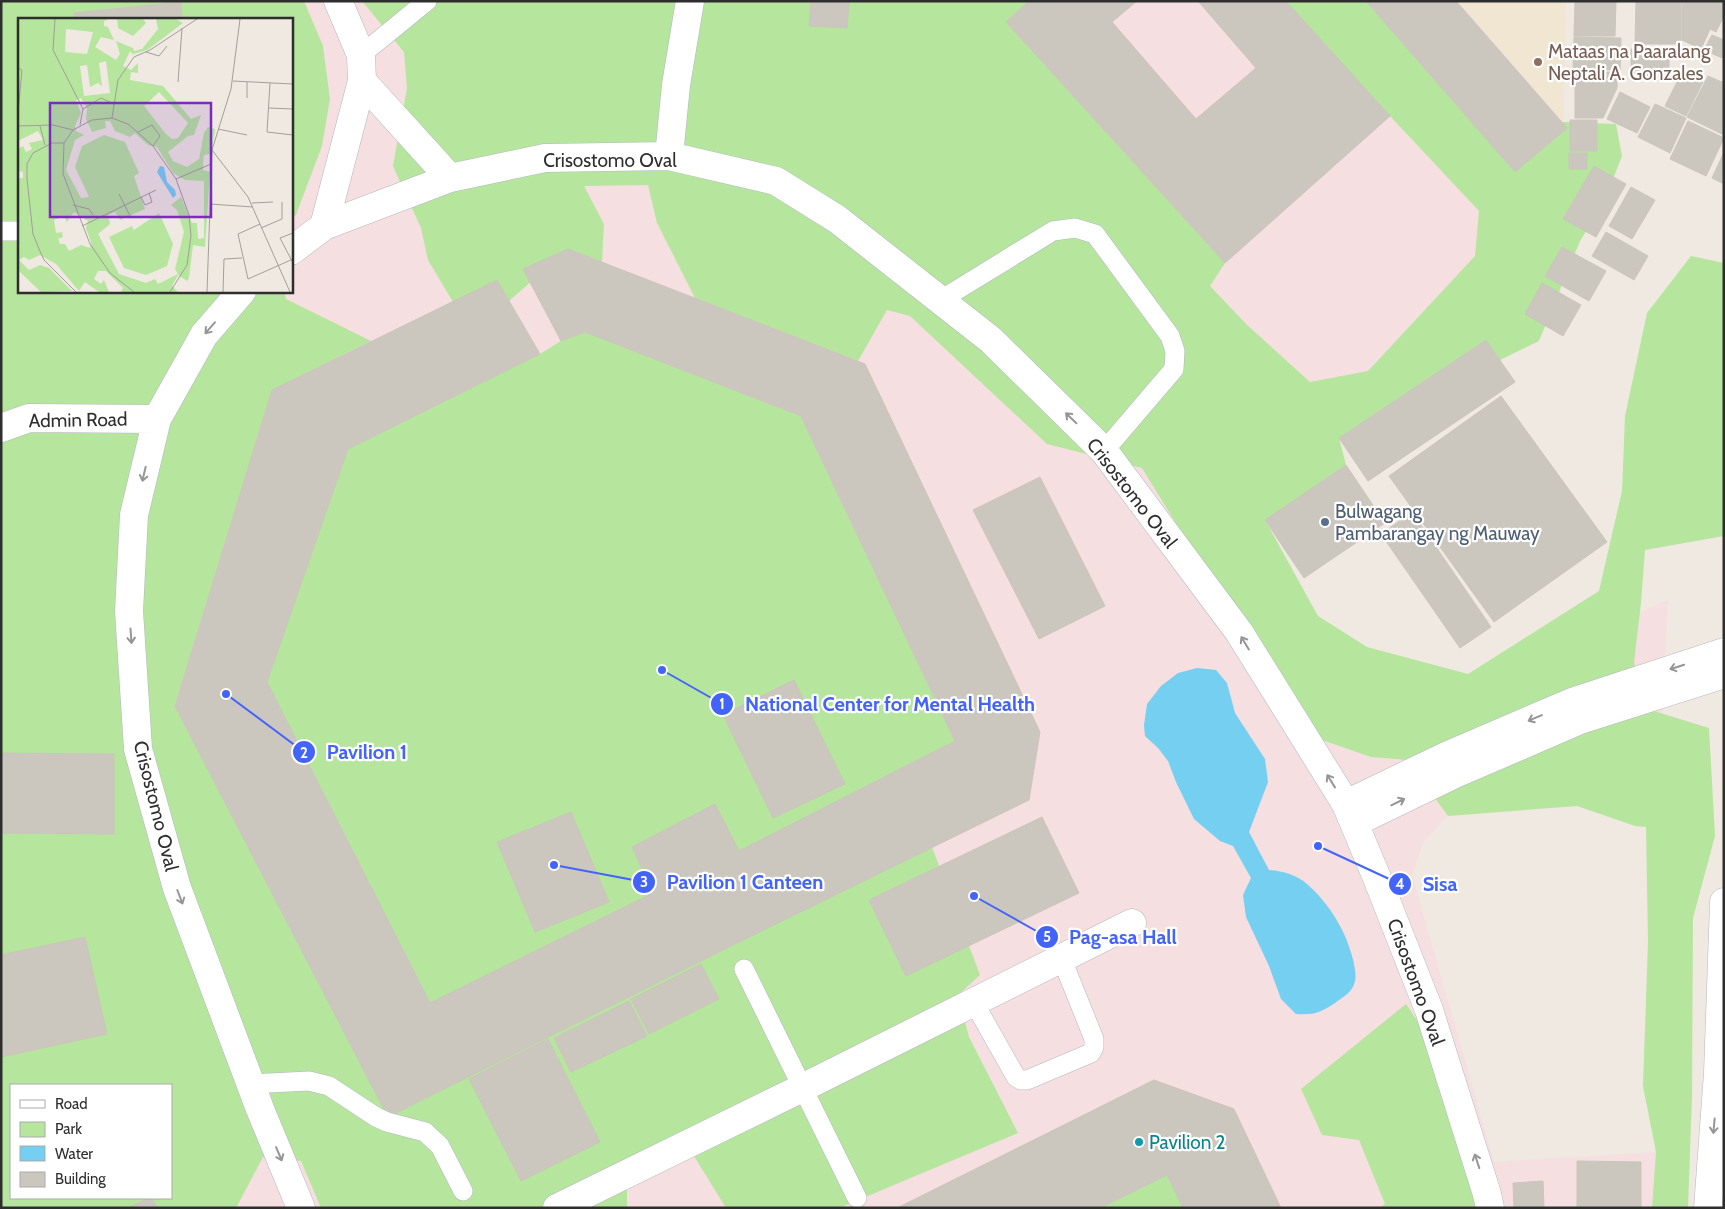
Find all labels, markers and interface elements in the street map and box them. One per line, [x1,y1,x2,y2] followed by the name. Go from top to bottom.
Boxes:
[18,18,292,292] inset map
[1548,40,1711,85] place label: Mataas na Paaralang Neptali A. Gonzales
[1532,56,1544,68] marker: Mataas na Paaralang Neptali A. Gonzales
[543,149,677,172] street label: Crisostomo Oval
[205,321,216,334] one-way arrow
[28,408,128,432] street label: Admin Road
[1065,412,1077,424] one-way arrow
[1082,433,1182,553] street label: Crisostomo Oval
[138,466,148,482] one-way arrow
[1335,500,1540,545] place label: Bulwagang Pambarangay ng Mauway
[1319,516,1331,528] marker: Bulwagang Pambarangay ng Mauway
[126,627,136,643] one-way arrow
[1240,637,1250,651] one-way arrow
[1670,663,1686,672] one-way arrow
[710,686,1045,721] callout: National Center for Mental Health
[745,692,1035,716] text: National Center for Mental Health
[719,695,725,713] text: 1
[1528,713,1543,723] one-way arrow
[292,735,417,770] callout: Pavilion 1
[129,738,183,874] street label: Crisostomo Oval
[327,740,407,764] text: Pavilion 1
[300,744,308,762] text: 2
[1326,775,1336,789] one-way arrow
[1390,797,1405,806] one-way arrow
[631,864,833,899] callout: Pavilion 1 Canteen
[1388,866,1467,901] callout: Sisa
[667,870,823,894] text: Pavilion 1 Canteen
[1423,872,1457,896] text: Sisa
[640,873,648,891] text: 3
[1395,875,1405,893] text: 4
[176,889,185,904] one-way arrow
[1382,915,1450,1049] street label: Crisostomo Oval
[1034,920,1187,955] callout: Pag-asa Hall
[1069,925,1177,949] text: Pag-asa Hall
[1043,928,1051,946] text: 5
[10,1084,172,1199] legend
[55,1095,88,1113] text: Road
[1709,1117,1718,1133] one-way arrow
[55,1120,82,1138] text: Park
[1149,1131,1226,1154] place label: Pavilion 2
[1133,1136,1145,1148] marker: Pavilion 2
[55,1145,93,1163] text: Water
[274,1146,284,1161] one-way arrow
[1472,1154,1481,1169] one-way arrow
[55,1170,106,1188] text: Building

